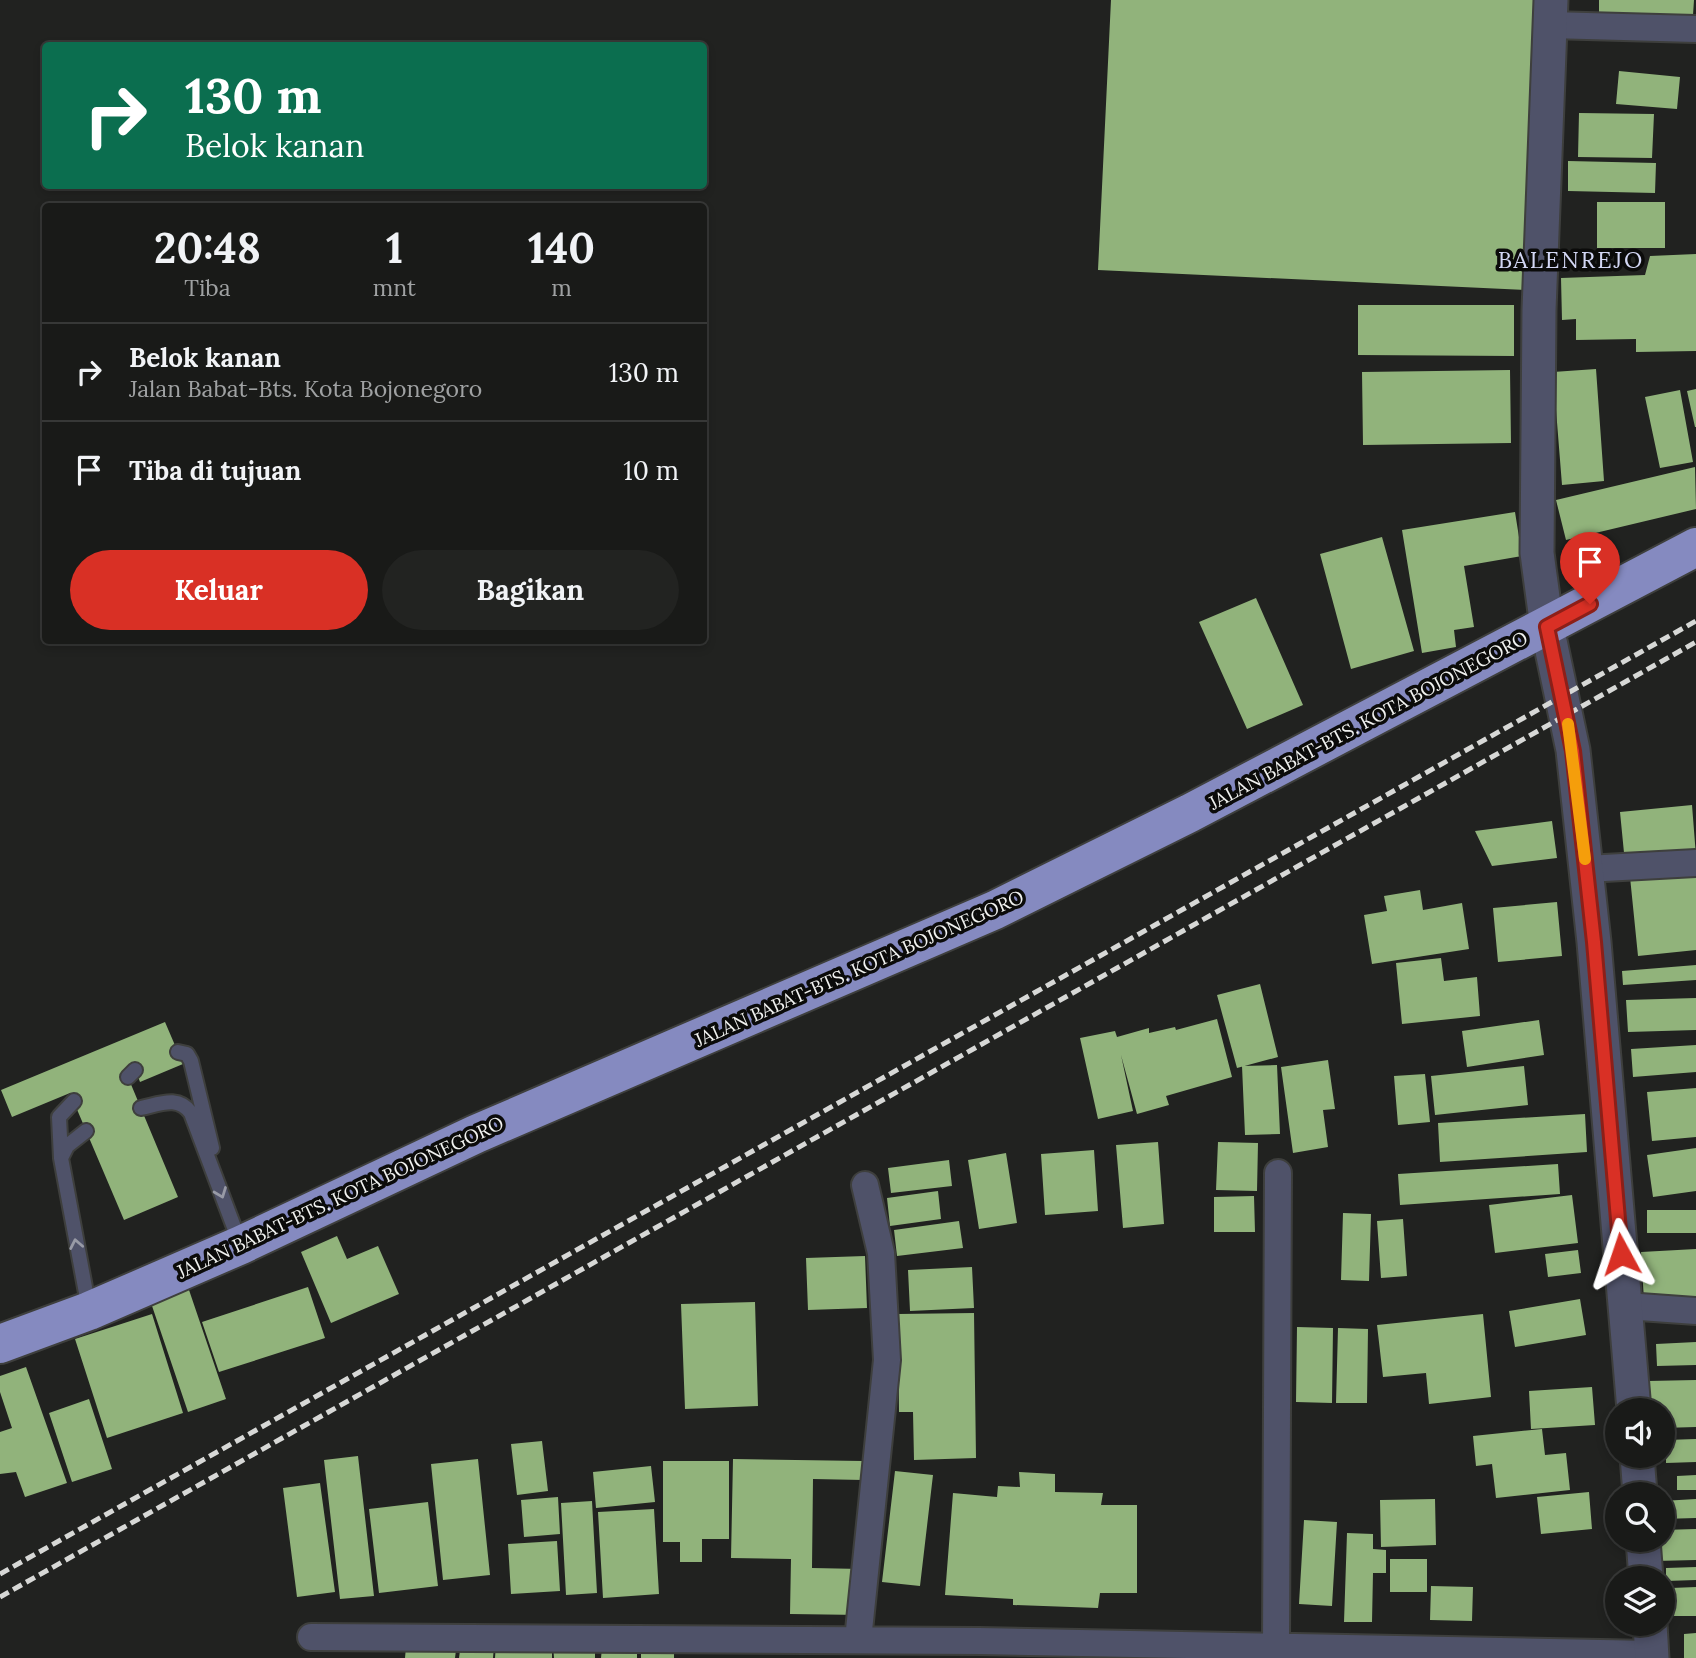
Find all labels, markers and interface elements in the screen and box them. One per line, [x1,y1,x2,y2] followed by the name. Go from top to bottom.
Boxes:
[185,64,321,126] text: 130 m
[70,70,161,161] icon: right
[185,125,364,166] text: Belok kanan
[154,221,261,275] text: 20:48
[386,221,403,275] text: 1
[528,221,595,275] text: 140
[1498,245,1644,274] district label: BALENREJO
[184,273,231,302] text: Tiba
[373,273,416,302] text: mnt
[551,273,572,302] text: m
[129,341,281,374] text: Belok kanan
[70,353,108,391] icon: right
[609,356,679,389] text: 130 m
[129,374,482,403] text: Jalan Babat-Bts. Kota Bojonegoro
[70,451,108,489] icon: arrive
[129,454,301,487] text: Tiba di tujuan
[623,454,679,487] text: 10 m
[1560,532,1620,604] pin
[1571,543,1609,581] icon: arrive
[70,550,368,630] button: Keluar
[382,550,679,630] button: Bagikan
[1203,625,1532,815] street label: JALAN BABAT-BTS. KOTA BOJONEGORO
[690,884,1027,1052] street label: JALAN BABAT-BTS. KOTA BOJONEGORO
[172,1110,507,1284] street label: JALAN BABAT-BTS. KOTA BOJONEGORO
[213,1187,227,1199] one-way arrow
[1584,1217,1658,1291] position arrow
[70,1238,85,1250] one-way arrow
[1605,1398,1675,1636] map controls
[1605,1398,1675,1468] button: sound
[1605,1482,1675,1552] button: search
[1605,1566,1675,1636] button: layers

